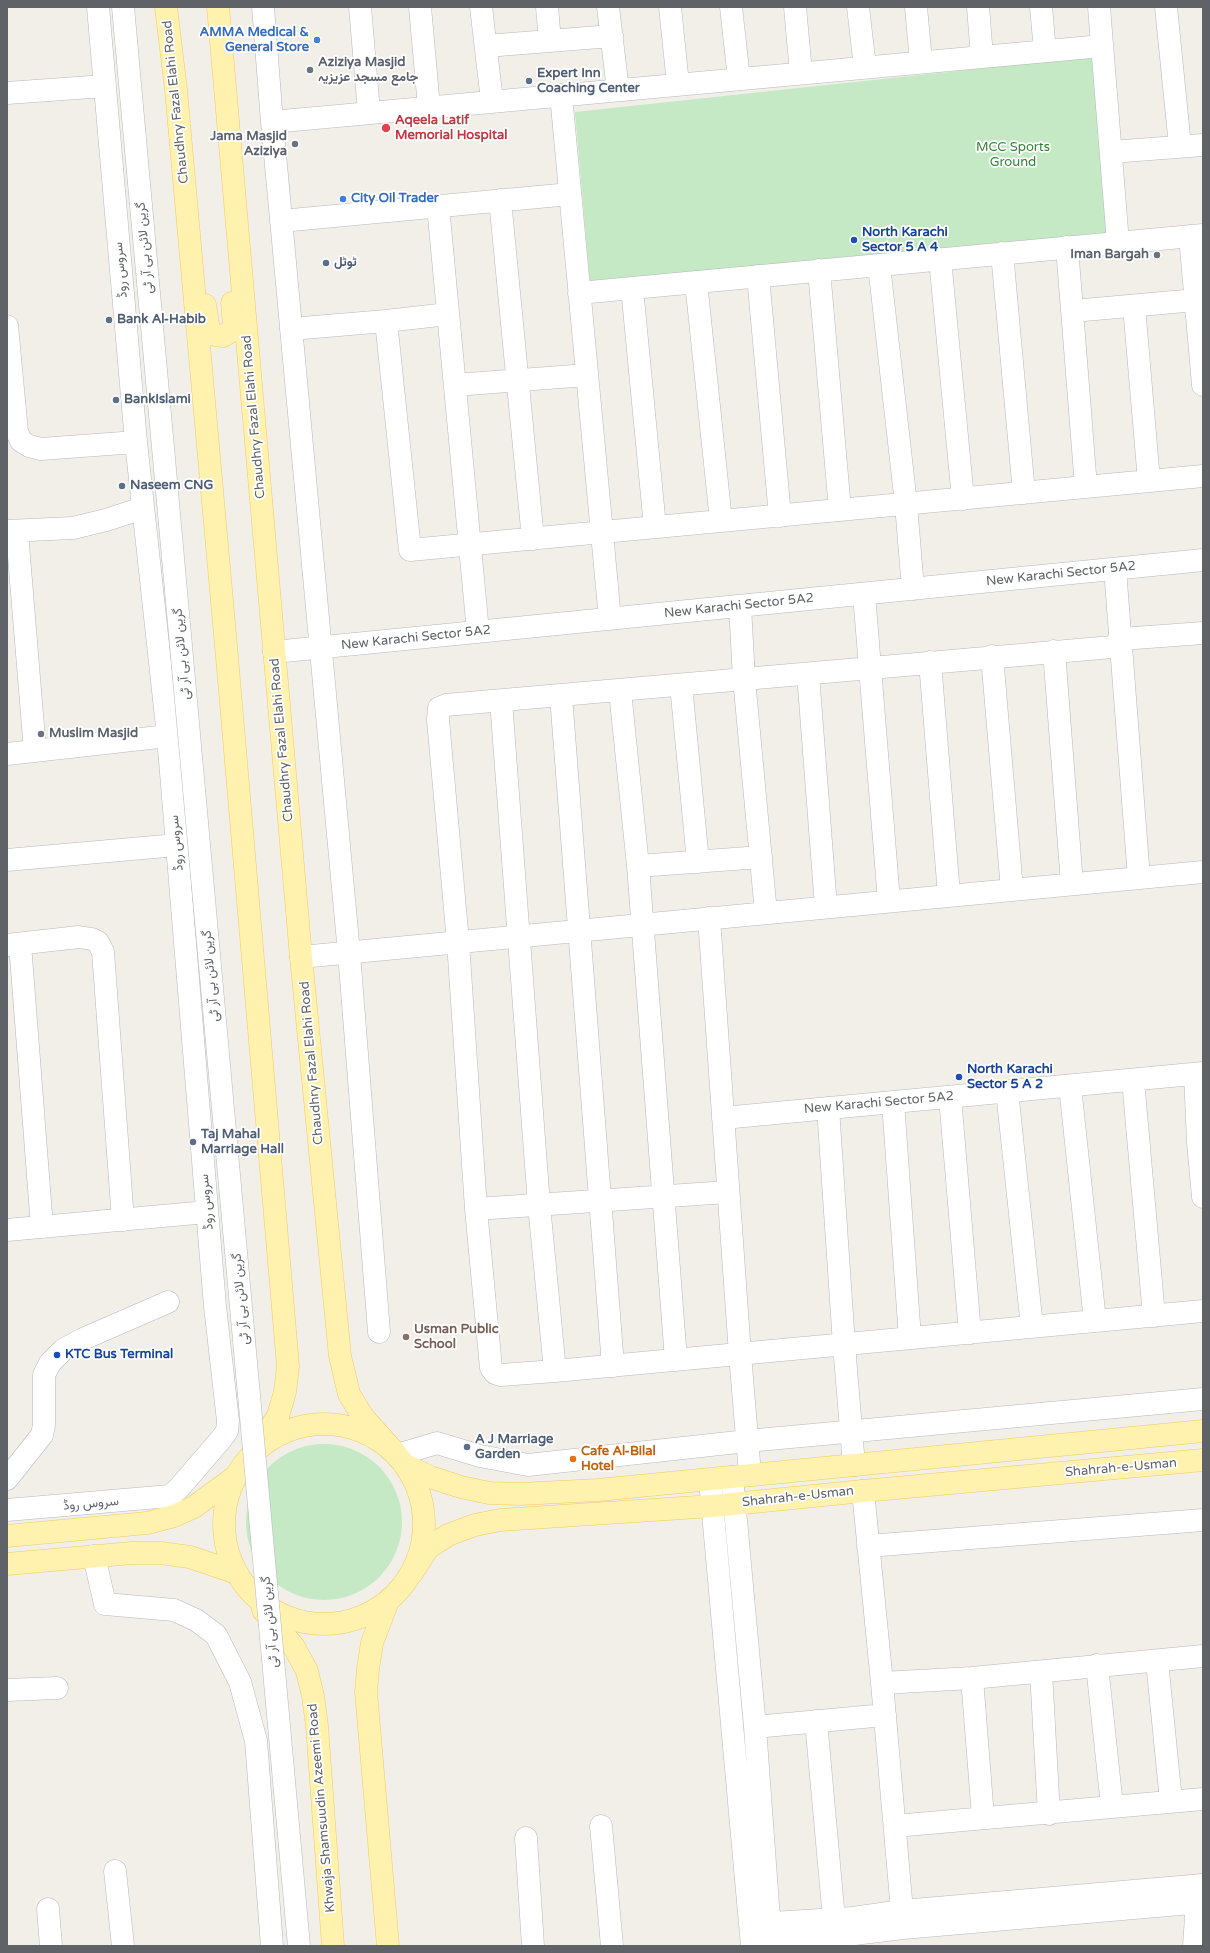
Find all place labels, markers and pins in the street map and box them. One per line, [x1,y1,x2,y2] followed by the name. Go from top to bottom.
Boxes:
[200,25,309,56] place label: AMMA Medical & General Store
[312,35,322,45] marker: AMMA Medical & General Store
[318,55,418,86] place label: Aziziya Masjid جامع مسجد عزیزیہ
[305,65,315,75] marker: Aziziya Masjid جامع مسجد عزیزیہ
[537,66,640,97] place label: Expert Inn Coaching Center
[524,76,534,86] marker: Expert Inn Coaching Center
[395,113,507,144] place label: Aqeela Latif Memorial Hospital
[380,122,392,134] marker: Aqeela Latif Memorial Hospital
[210,129,287,160] place label: Jama Masjid Aziziya
[290,139,300,149] marker: Jama Masjid Aziziya
[351,191,439,207] place label: City Oil Trader
[338,194,348,204] marker: City Oil Trader
[862,225,948,256] place label: North Karachi Sector 5 A 4
[849,235,859,245] marker: North Karachi Sector 5 A 4
[1070,247,1149,263] place label: Iman Bargah
[1152,250,1162,260] marker: Iman Bargah
[334,255,357,271] place label: ٹوٹل
[321,258,331,268] marker: ٹوٹل
[117,312,206,328] place label: Bank Al-Habib
[104,315,114,325] marker: Bank Al-Habib
[124,392,191,408] place label: BankIslami
[111,395,121,405] marker: BankIslami
[130,478,213,494] place label: Naseem CNG
[117,481,127,491] marker: Naseem CNG
[49,726,138,742] place label: Muslim Masjid
[36,729,46,739] marker: Muslim Masjid
[967,1062,1053,1093] place label: North Karachi Sector 5 A 2
[954,1072,964,1082] marker: North Karachi Sector 5 A 2
[201,1127,284,1158] place label: Taj Mahal Marriage Hall
[188,1137,198,1147] marker: Taj Mahal Marriage Hall
[414,1322,499,1353] place label: Usman Public School
[401,1332,411,1342] marker: Usman Public School
[65,1347,173,1363] place label: KTC Bus Terminal
[52,1350,62,1360] marker: KTC Bus Terminal
[475,1432,553,1463] place label: A J Marriage Garden
[462,1442,472,1452] marker: A J Marriage Garden
[581,1444,656,1475] place label: Cafe Al-Bilal Hotel
[568,1454,578,1464] marker: Cafe Al-Bilal Hotel

